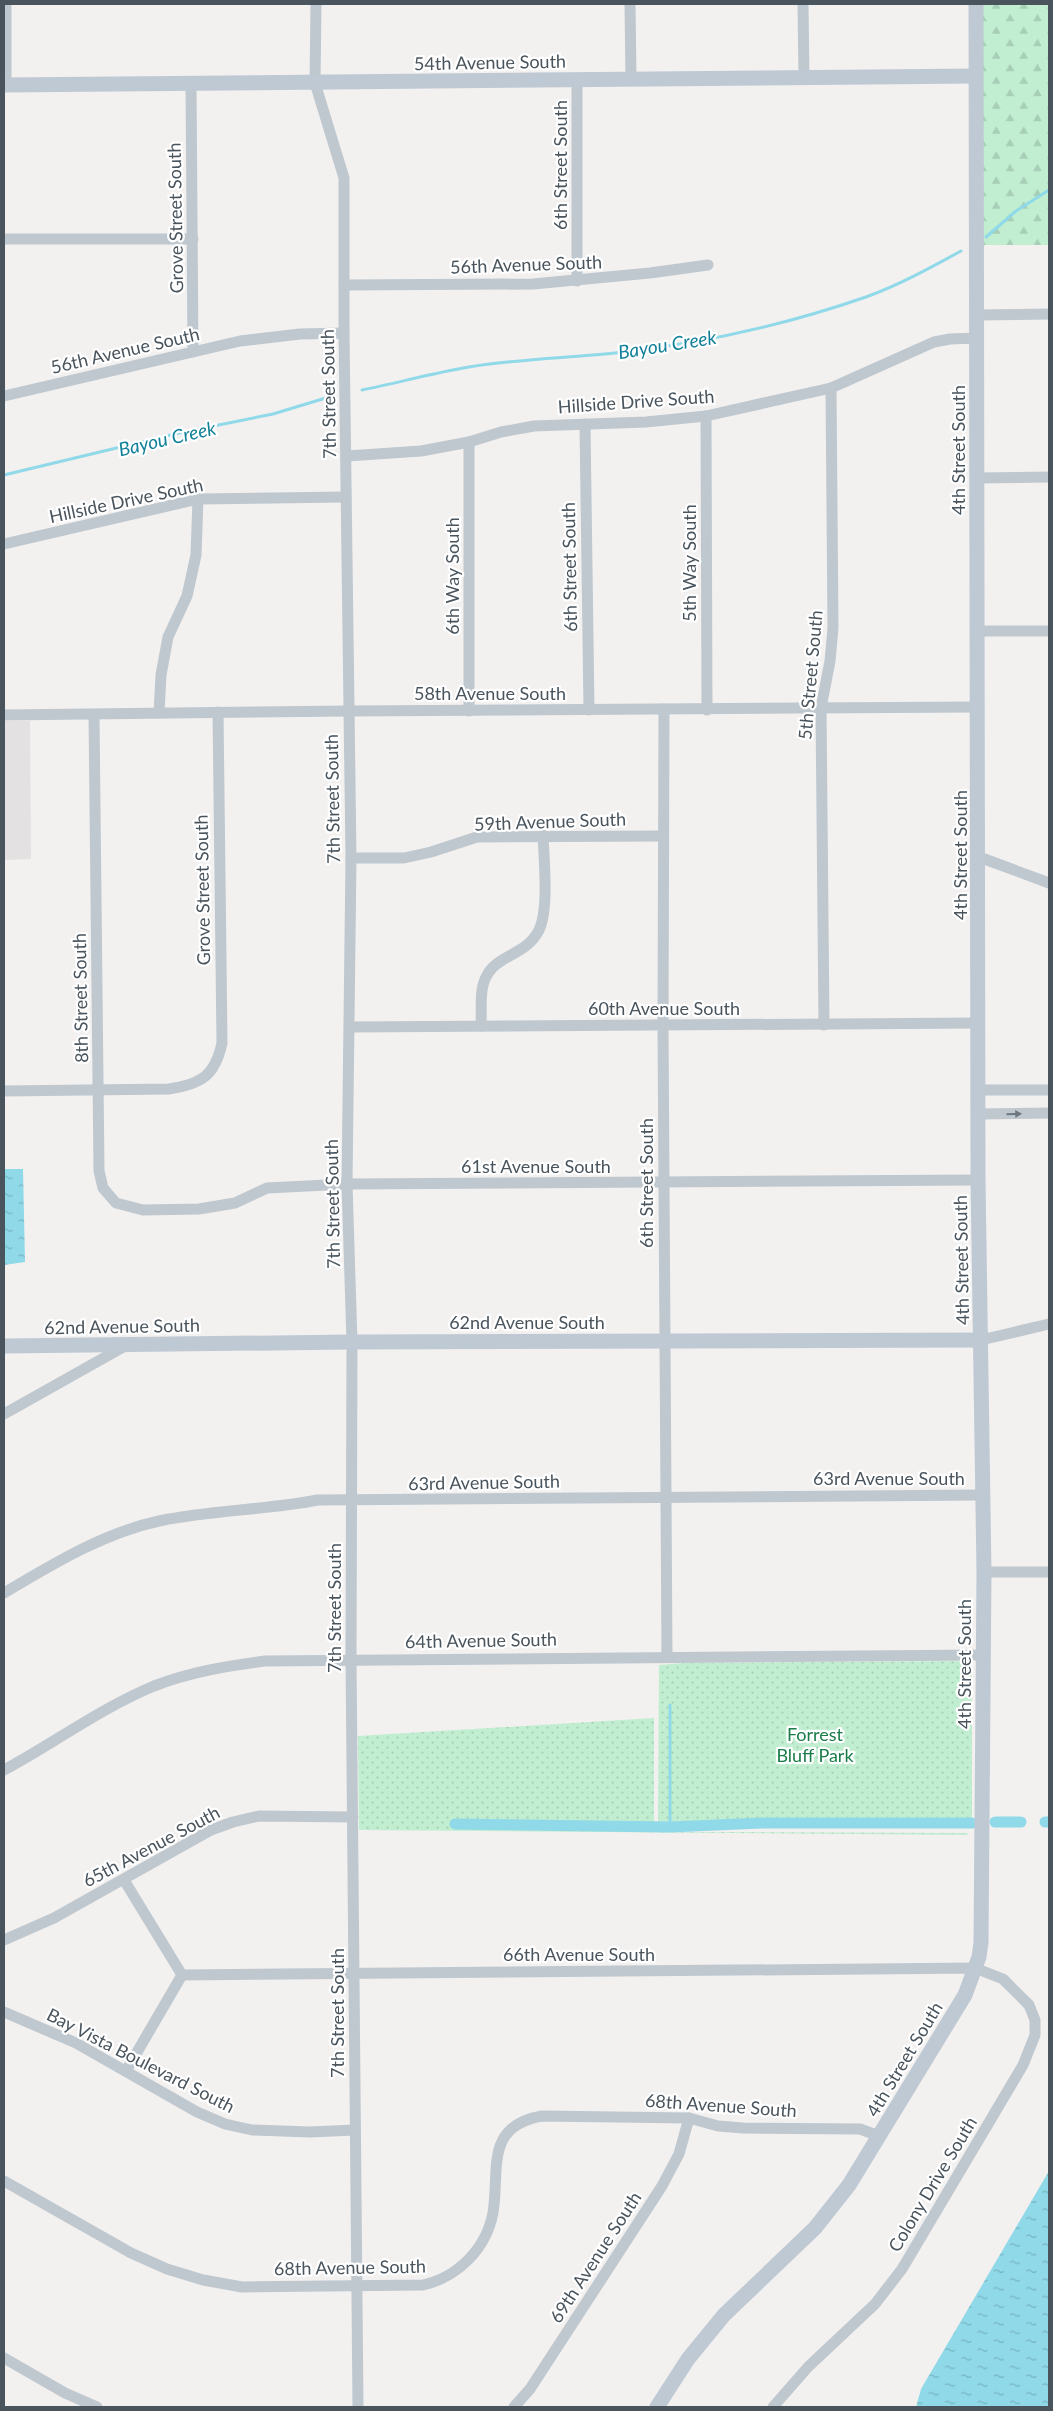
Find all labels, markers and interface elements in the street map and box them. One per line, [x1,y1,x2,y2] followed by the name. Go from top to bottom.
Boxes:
[414,50,566,74] street label: 54th Avenue South
[549,100,571,230] street label: 6th Street South
[163,142,187,294] street label: Grove Street South
[450,250,602,278] street label: 56th Avenue South
[48,322,202,378] street label: 56th Avenue South
[616,325,719,363] water label: Bayou Creek
[316,329,340,459] street label: 7th Street South
[557,385,715,417] street label: Hillside Drive South
[947,385,969,515] street label: 4th Street South
[116,415,219,460] water label: Bayou Creek
[47,473,205,527] street label: Hillside Drive South
[557,502,581,632] street label: 6th Street South
[678,504,700,622] street label: 5th Way South
[441,517,463,635] street label: 6th Way South
[793,609,827,741] street label: 5th Street South
[414,682,566,704] street label: 58th Avenue South
[320,734,344,864] street label: 7th Street South
[949,790,971,920] street label: 4th Street South
[474,807,626,835] street label: 59th Avenue South
[190,814,214,966] street label: Grove Street South
[68,933,92,1063] street label: 8th Street South
[588,997,740,1019] street label: 60th Avenue South
[1006,1110,1022,1118] one-way arrow
[635,1118,657,1248] street label: 6th Street South
[320,1139,344,1269] street label: 7th Street South
[461,1155,611,1177] street label: 61st Avenue South
[949,1195,973,1325] street label: 4th Street South
[449,1311,605,1333] street label: 62nd Avenue South
[44,1314,200,1338] street label: 62nd Avenue South
[813,1467,965,1489] street label: 63rd Avenue South
[408,1470,560,1494] street label: 63rd Avenue South
[323,1543,345,1673] street label: 7th Street South
[953,1599,975,1729] street label: 4th Street South
[405,1628,557,1652] street label: 64th Avenue South
[776,1723,854,1766] park label: Forrest Bluff Park
[79,1801,223,1891] street label: 65th Avenue South
[503,1943,655,1965] street label: 66th Avenue South
[326,1948,348,2078] street label: 7th Street South
[861,1998,947,2120] street label: 4th Street South
[43,2003,239,2117] street label: Bay Vista Boulevard South
[644,2089,798,2121] street label: 68th Avenue South
[883,2112,981,2256] street label: Colony Drive South
[544,2187,646,2327] street label: 69th Avenue South
[274,2255,426,2279] street label: 68th Avenue South

